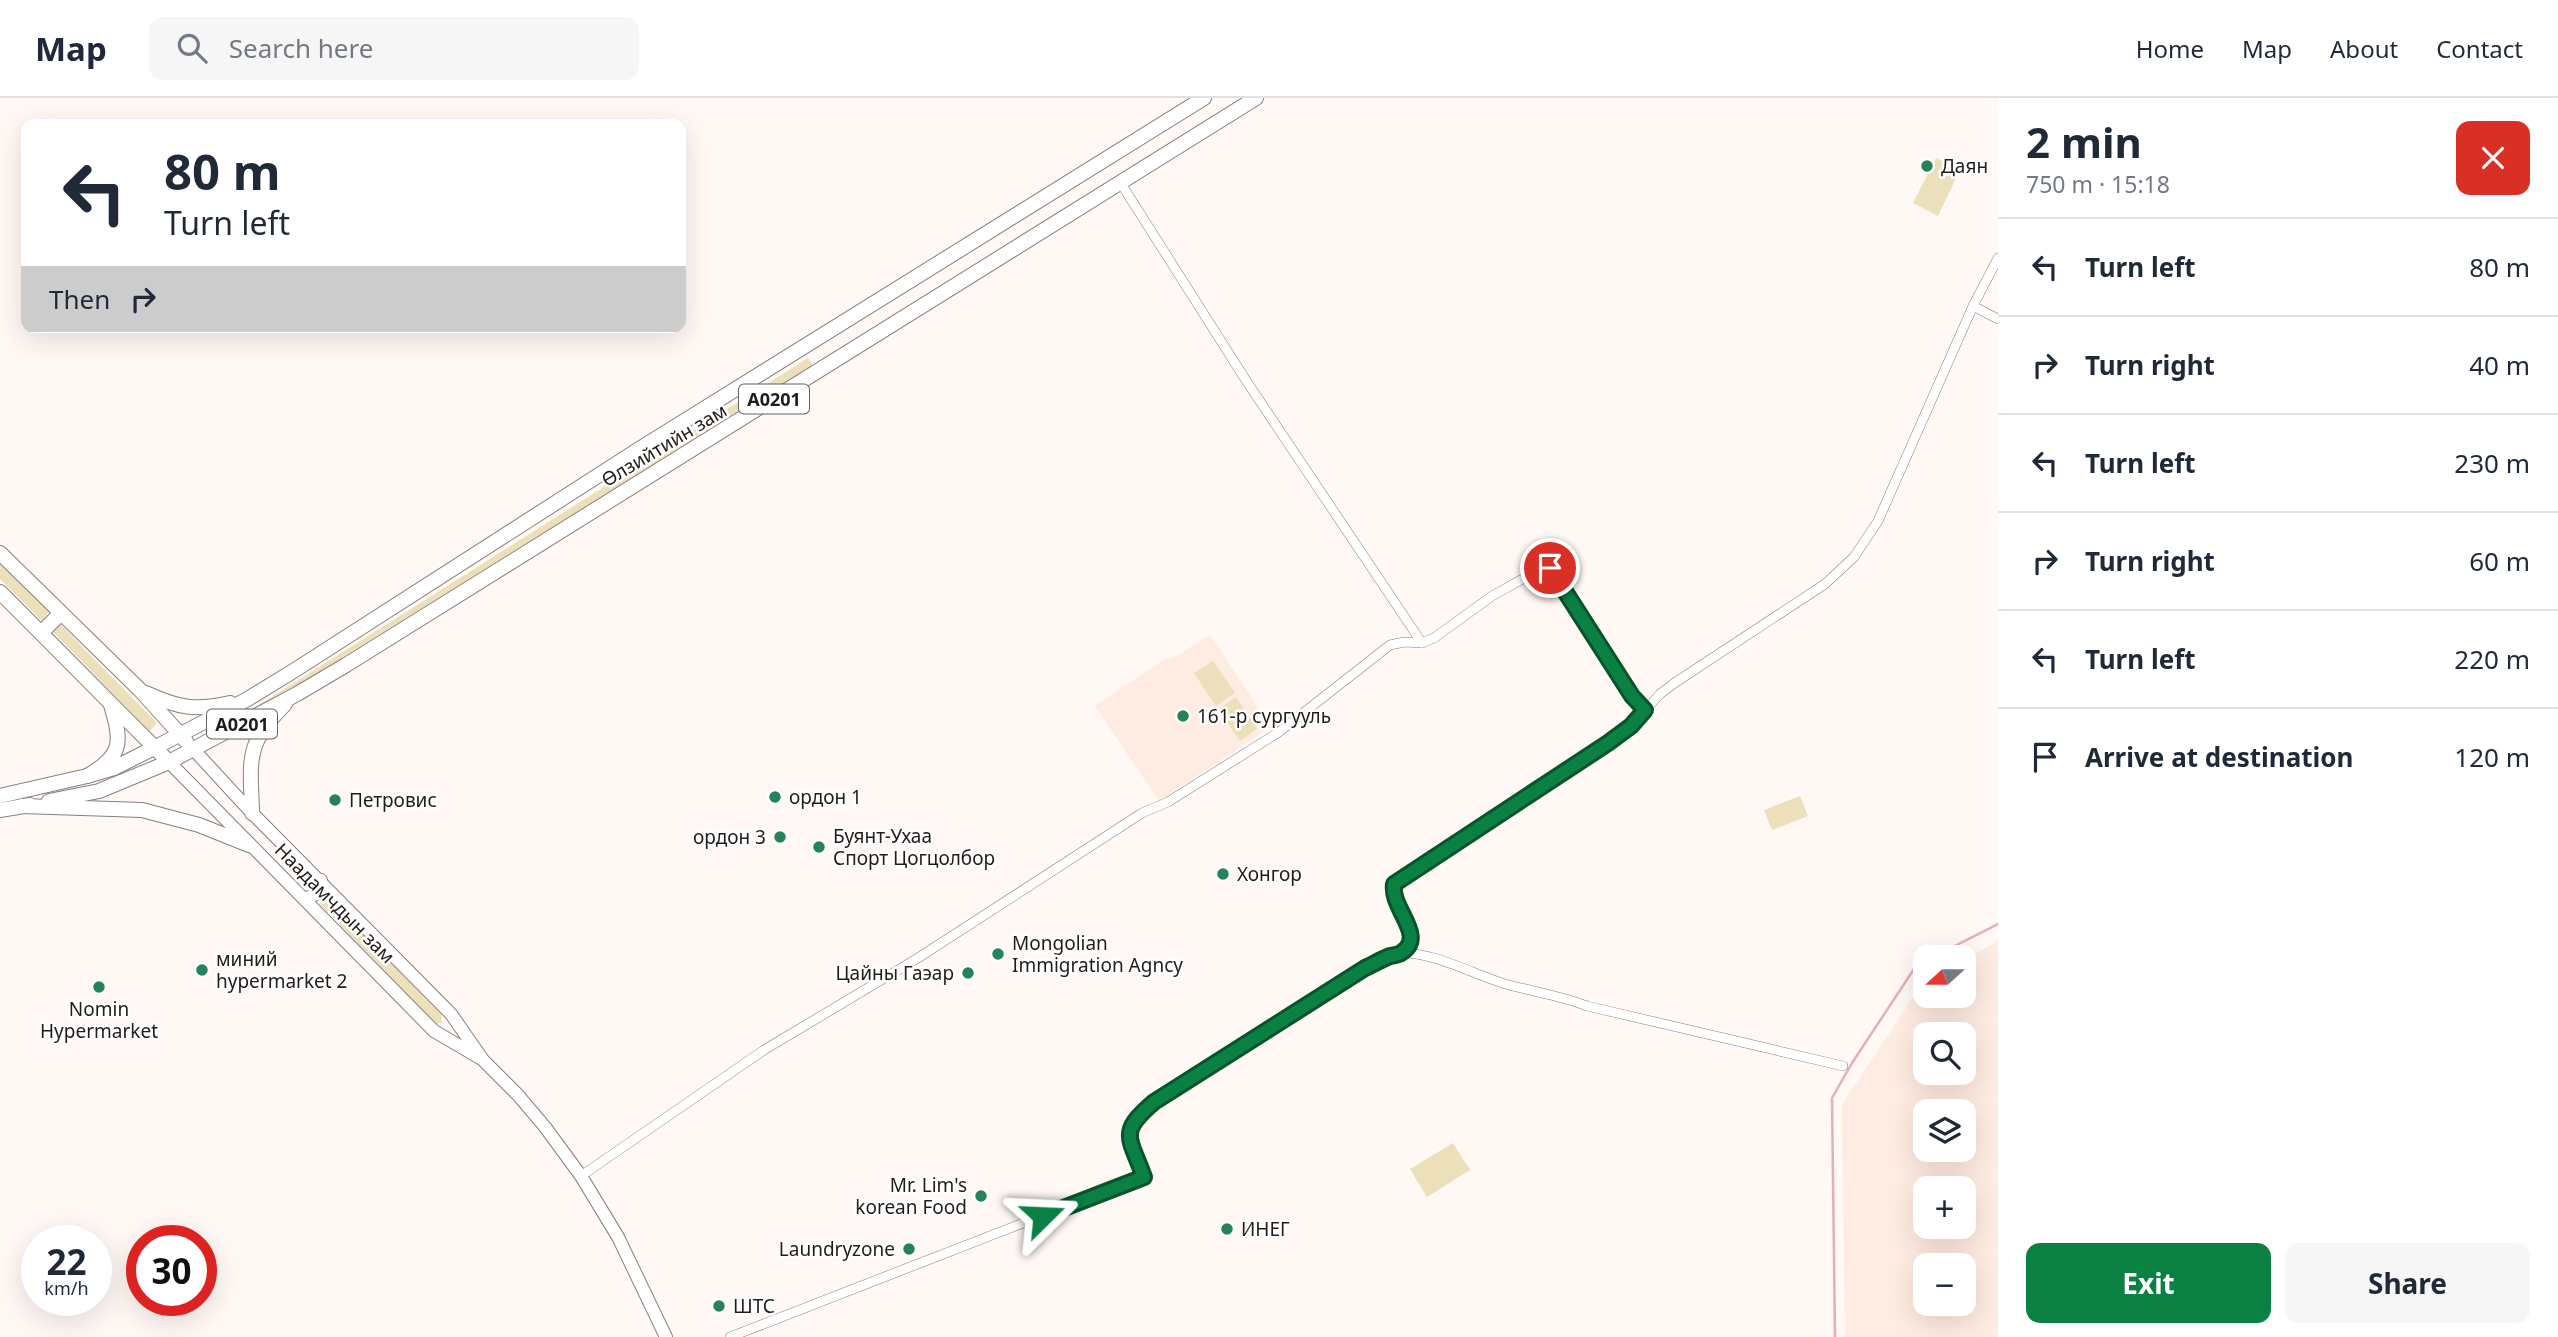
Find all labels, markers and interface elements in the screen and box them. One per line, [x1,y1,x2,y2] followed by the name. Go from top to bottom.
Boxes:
[149,17,639,80] search box
[35,26,107,71] text: Map
[173,29,211,67] icon: search
[229,30,373,66] text: Search here
[2136,32,2204,65] text: Home
[2242,32,2292,65] text: Map
[2330,32,2398,65] text: About
[2436,32,2523,65] text: Contact
[2026,113,2142,170] text: 2 min
[2456,121,2530,195] button: close
[164,138,281,204] text: 80 m
[49,147,140,238] icon: left
[1941,153,1988,179] place label: Даян
[1919,158,1935,174] marker: Даян
[2026,168,2170,200] text: 750 m · 15:18
[164,201,290,244] text: Turn left
[2026,248,2064,286] icon: left
[2085,249,2196,285] text: Turn left
[2469,249,2530,285] text: 80 m
[124,280,162,318] icon: right
[49,281,110,317] text: Then
[2026,346,2064,384] icon: right
[2085,347,2215,383] text: Turn right
[2469,347,2530,383] text: 40 m
[739,384,809,414] road number: A0201
[596,397,732,493] street label: Өлзийтийн зам
[2026,444,2064,482] icon: left
[2085,445,2196,481] text: Turn left
[2454,445,2530,481] text: 230 m
[1520,538,1580,598] pin
[2026,542,2064,580] icon: right
[2085,543,2215,579] text: Turn right
[2469,543,2530,579] text: 60 m
[1531,549,1569,587] icon: arrive
[2026,640,2064,678] icon: left
[2085,641,2196,677] text: Turn left
[2454,641,2530,677] text: 220 m
[1197,703,1331,729] place label: 161-р сургууль
[1175,708,1191,724] marker: 161-р сургууль
[207,710,277,738] road number: A0201
[2026,738,2064,776] icon: arrive
[2085,739,2354,775] text: Arrive at destination
[2454,739,2530,775] text: 120 m
[789,784,862,810] place label: ордон 1
[349,787,437,813] place label: Петровис
[767,789,783,805] marker: ордон 1
[327,792,343,808] marker: Петровис
[833,823,995,871] place label: Буянт-Ухаа Спорт Цогцолбор
[693,824,766,850] place label: ордон 3
[772,829,788,845] marker: ордон 3
[269,837,401,969] street label: Наадамчдын зам
[811,839,827,855] marker: Буянт-Ухаа Спорт Цогцолбор
[1237,861,1302,887] place label: Хонгор
[1215,866,1231,882] marker: Хонгор
[1012,930,1183,978] place label: Mongolian Immigration Agncy
[1913,945,1976,1008] north arrow
[1913,945,1976,1316] map controls
[216,946,347,994] place label: миний hypermarket 2
[990,946,1006,962] marker: Mongolian Immigration Agncy
[836,960,954,986] place label: Цайны Гаэар
[194,962,210,978] marker: миний hypermarket 2
[960,965,976,981] marker: Цайны Гаэар
[91,979,107,995] marker: Nomin Hypermarket
[40,996,158,1044] place label: Nomin Hypermarket
[1913,1022,1976,1085] button: search
[1913,1099,1976,1162] button: layers
[855,1172,967,1220] place label: Mr. Lim's korean Food
[1913,1176,1976,1239] button: +
[1006,1179,1080,1253] position arrow
[973,1188,989,1204] marker: Mr. Lim's korean Food
[1241,1216,1290,1242] place label: ИНЕГ
[1219,1221,1235,1237] marker: ИНЕГ
[126,1225,217,1316] speed limit sign: 30
[779,1236,895,1262] place label: Laundryzone
[46,1238,87,1285] text: 22
[901,1241,917,1257] marker: Laundryzone
[2026,1243,2271,1323] button: Exit
[2285,1243,2530,1323] button: Share
[1913,1253,1976,1316] button: −
[44,1276,89,1300] text: km/h
[733,1293,775,1319] place label: ШТС
[711,1298,727,1314] marker: ШТС

